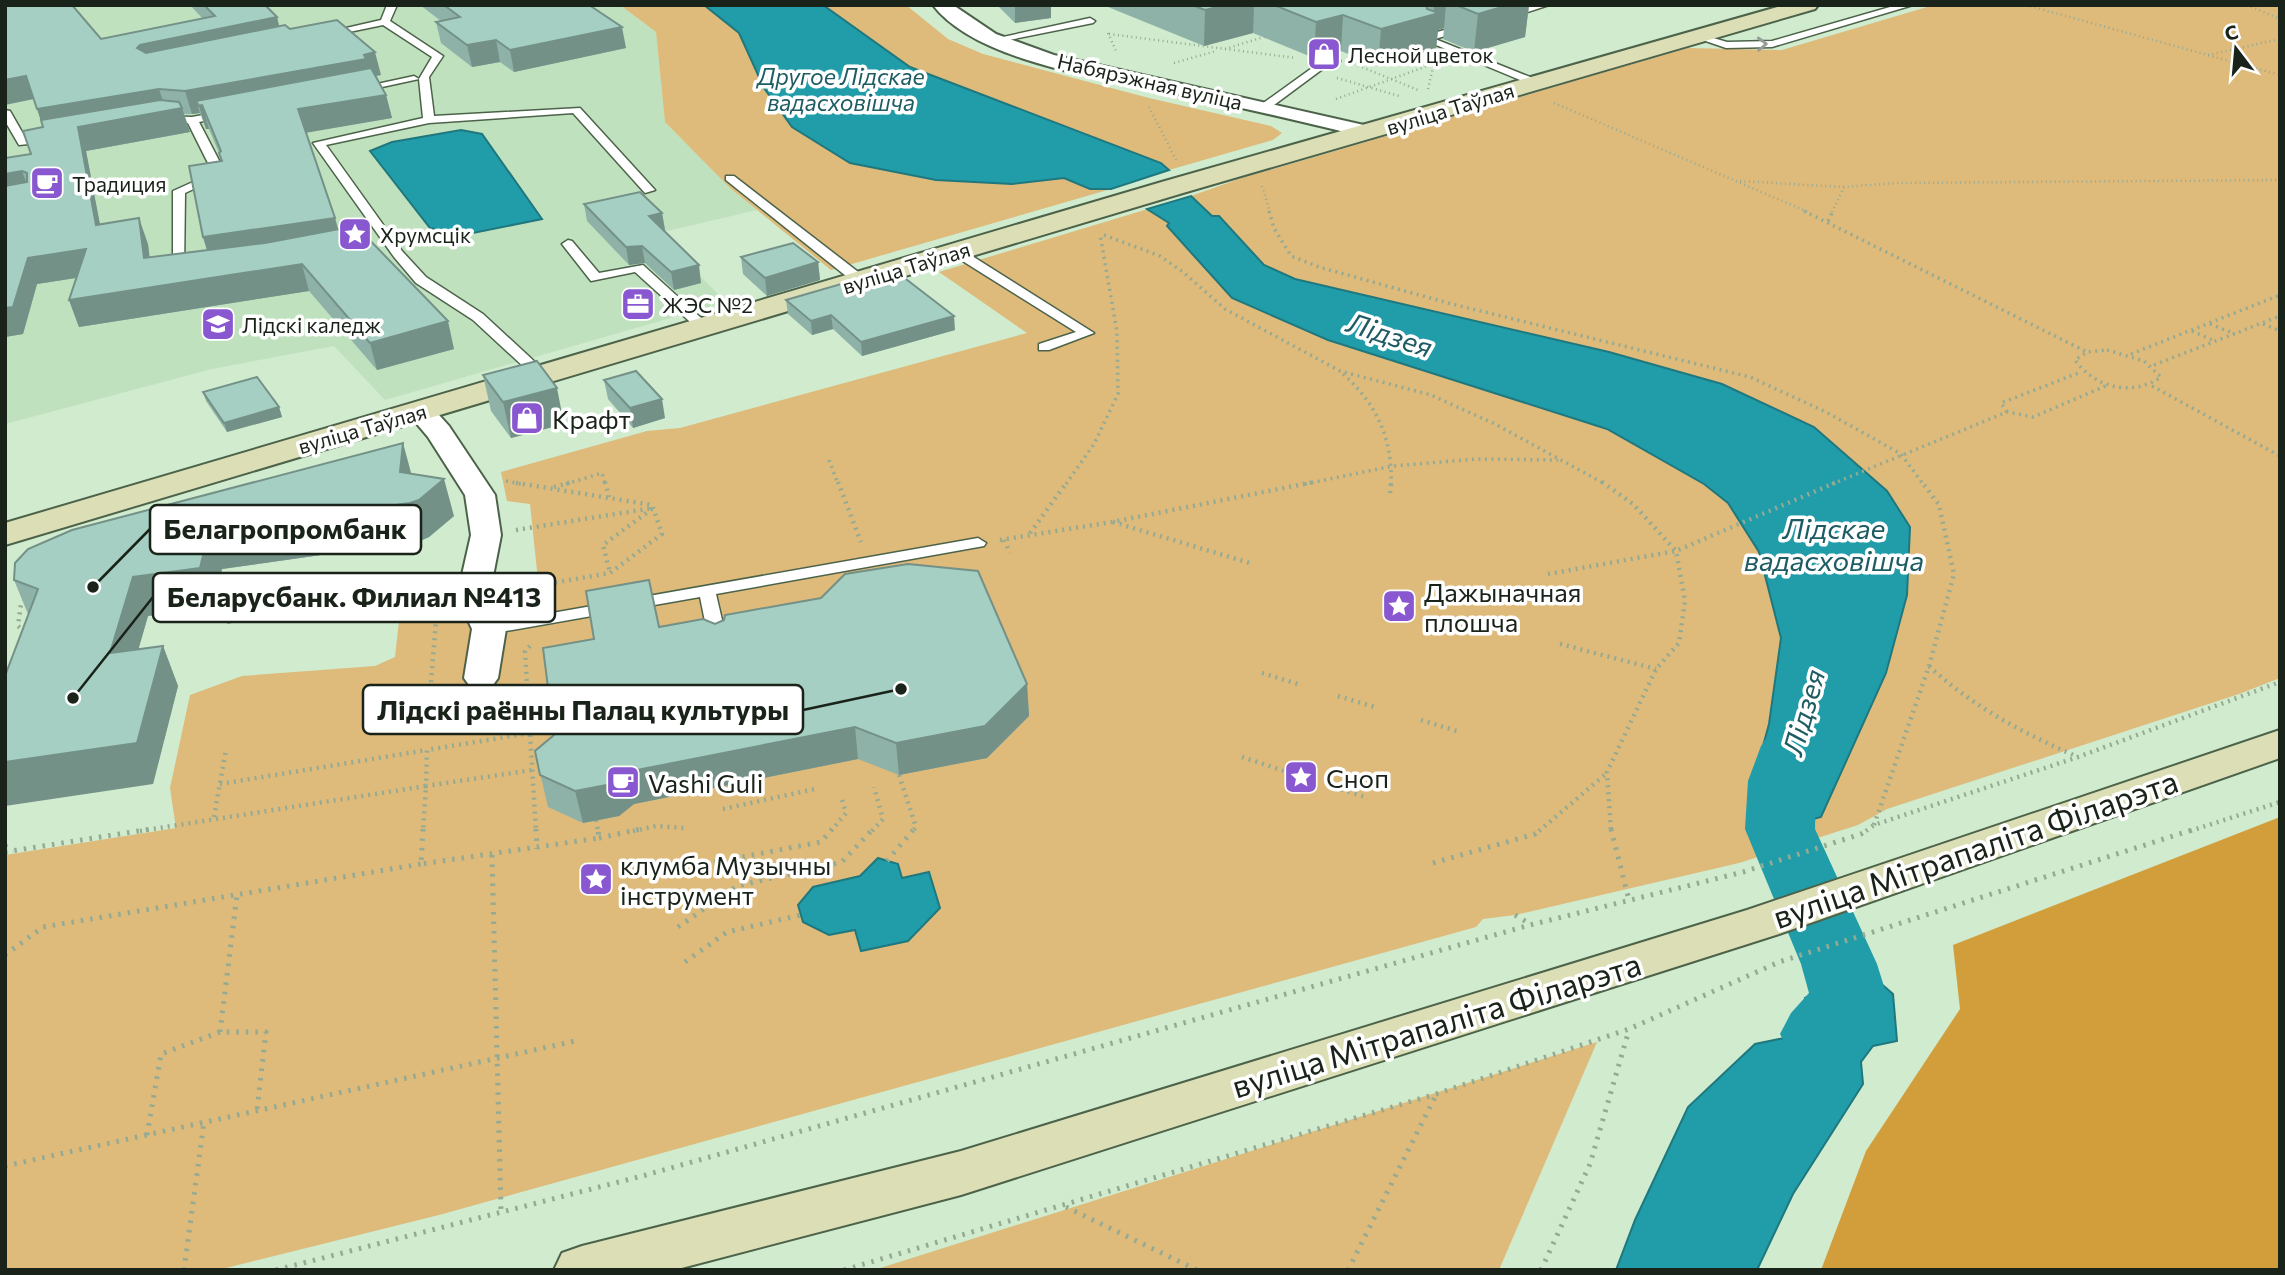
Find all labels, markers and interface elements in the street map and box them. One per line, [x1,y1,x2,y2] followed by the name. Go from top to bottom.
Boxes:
[2201,14,2271,84] north arrow
[2222,19,2241,45] text: С
[1305,35,1343,73] shop icon: Лесной цветок
[1757,37,1768,52] one-way arrow
[1348,42,1494,67] place label: Лесной цветок
[1055,48,1245,114] street label: Набярэжная вуліца
[755,62,925,116] water label: Другое Лідскае вадасховішча
[1383,77,1517,139] street label: вуліца Таўлая
[28,164,66,202] cafe icon: Традиция
[72,171,167,196] place label: Традиция
[336,215,374,253] place icon: Хрумсцік
[380,222,471,247] place label: Хрумсцік
[839,236,973,298] street label: вуліца Таўлая
[619,285,657,323] office icon: ЖЭС №2
[662,292,753,317] place label: ЖЭС №2
[1341,304,1437,364] water label: Лідзея
[199,305,237,343] school or university icon: Лідскі каледж
[242,312,381,337] place label: Лідскі каледж
[295,398,429,458] street label: вуліца Таўлая
[508,399,546,437] shop icon: Крафт
[552,403,631,434] place label: Крафт
[150,505,421,554] callout: Белагропромбанк
[163,511,407,545] text: Белагропромбанк
[1744,511,1924,577] water label: Лідскае вадасховішча
[153,573,555,622] callout: Беларусбанк. Филиал №413
[1424,576,1581,637] place label: Дажыначная плошча
[167,579,541,613] text: Беларусбанк. Филиал №413
[1380,587,1418,625] place icon: Дажыначная плошча
[1774,665,1831,761] water label: Лідзея
[363,685,803,734] callout: Лідскі раённы Палац культуры
[377,692,789,726] text: Лідскі раённы Палац культуры
[1282,758,1320,796] place icon: Сноп
[1767,760,2183,936] street label: вуліца Мітрапаліта Філарэта
[1326,762,1389,793] place label: Сноп
[604,763,642,801] cafe icon: Vashi Guli
[648,767,763,798] place label: Vashi Guli
[620,849,831,910] place label: клумба Музычны інструмент
[577,860,615,898] place icon: клумба Музычны інструмент
[1227,943,1645,1105] street label: вуліца Мітрапаліта Філарэта

